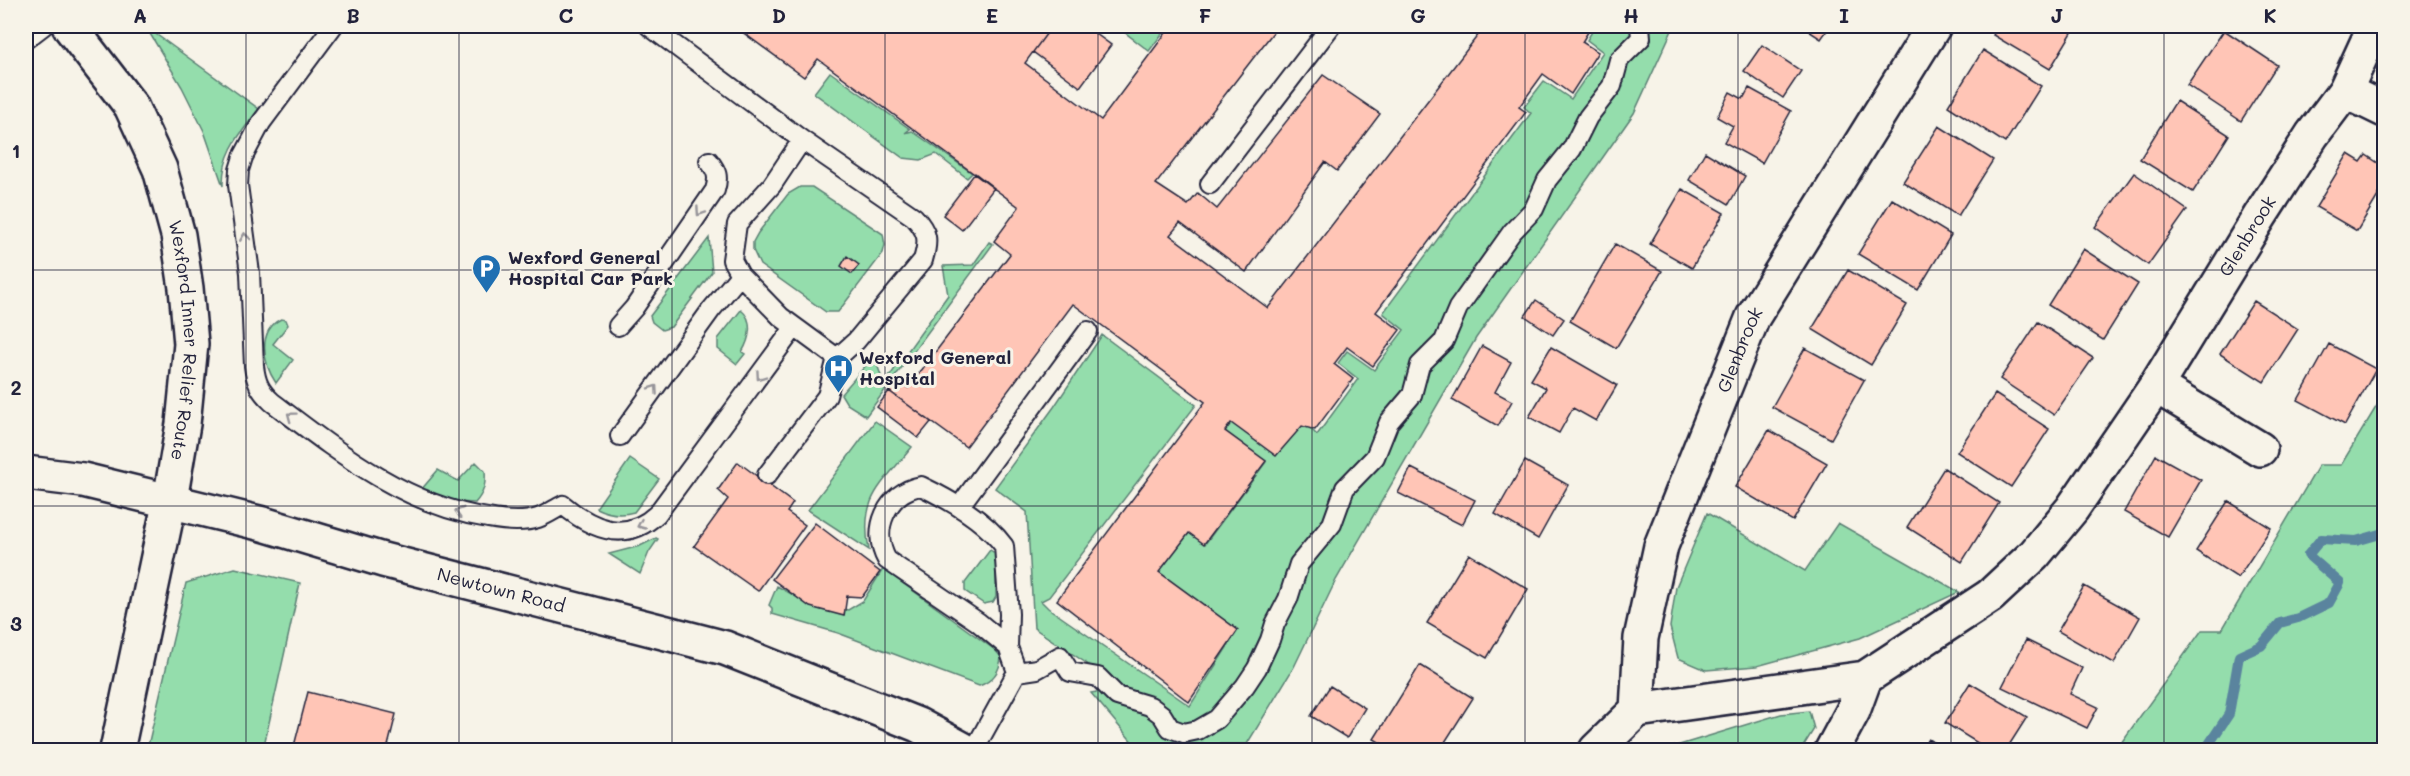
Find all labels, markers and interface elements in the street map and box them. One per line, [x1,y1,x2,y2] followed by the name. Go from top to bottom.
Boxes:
[133,2,147,28] text: A
[346,2,360,28] text: B
[559,2,574,28] text: C
[772,2,786,28] text: D
[986,2,998,28] text: E
[1199,2,1212,28] text: F
[1410,2,1426,28] text: G
[1623,2,1639,28] text: H
[1839,2,1849,28] text: I
[2050,2,2064,28] text: J
[2263,2,2277,28] text: K
[12,137,20,163] text: 1
[2213,191,2281,281] street label: Glenbrook
[696,205,707,216] one-way arrow
[163,217,204,462] street label: Wexford Inner Relief Route
[240,233,252,242] one-way arrow
[508,245,673,290] place label: Wexford General Hospital Car Park
[471,252,503,294] parking icon: Wexford General Hospital Car Park
[1711,302,1768,396] street label: Glenbrook
[859,345,1011,390] place label: Wexford General Hospital
[822,352,854,394] hospital icon: Wexford General Hospital
[756,369,767,380] one-way arrow
[10,374,22,400] text: 2
[647,384,658,395] one-way arrow
[286,413,297,424] one-way arrow
[454,507,465,519] one-way arrow
[636,518,647,530] one-way arrow
[435,561,568,617] street label: Newtown Road
[10,610,22,636] text: 3

